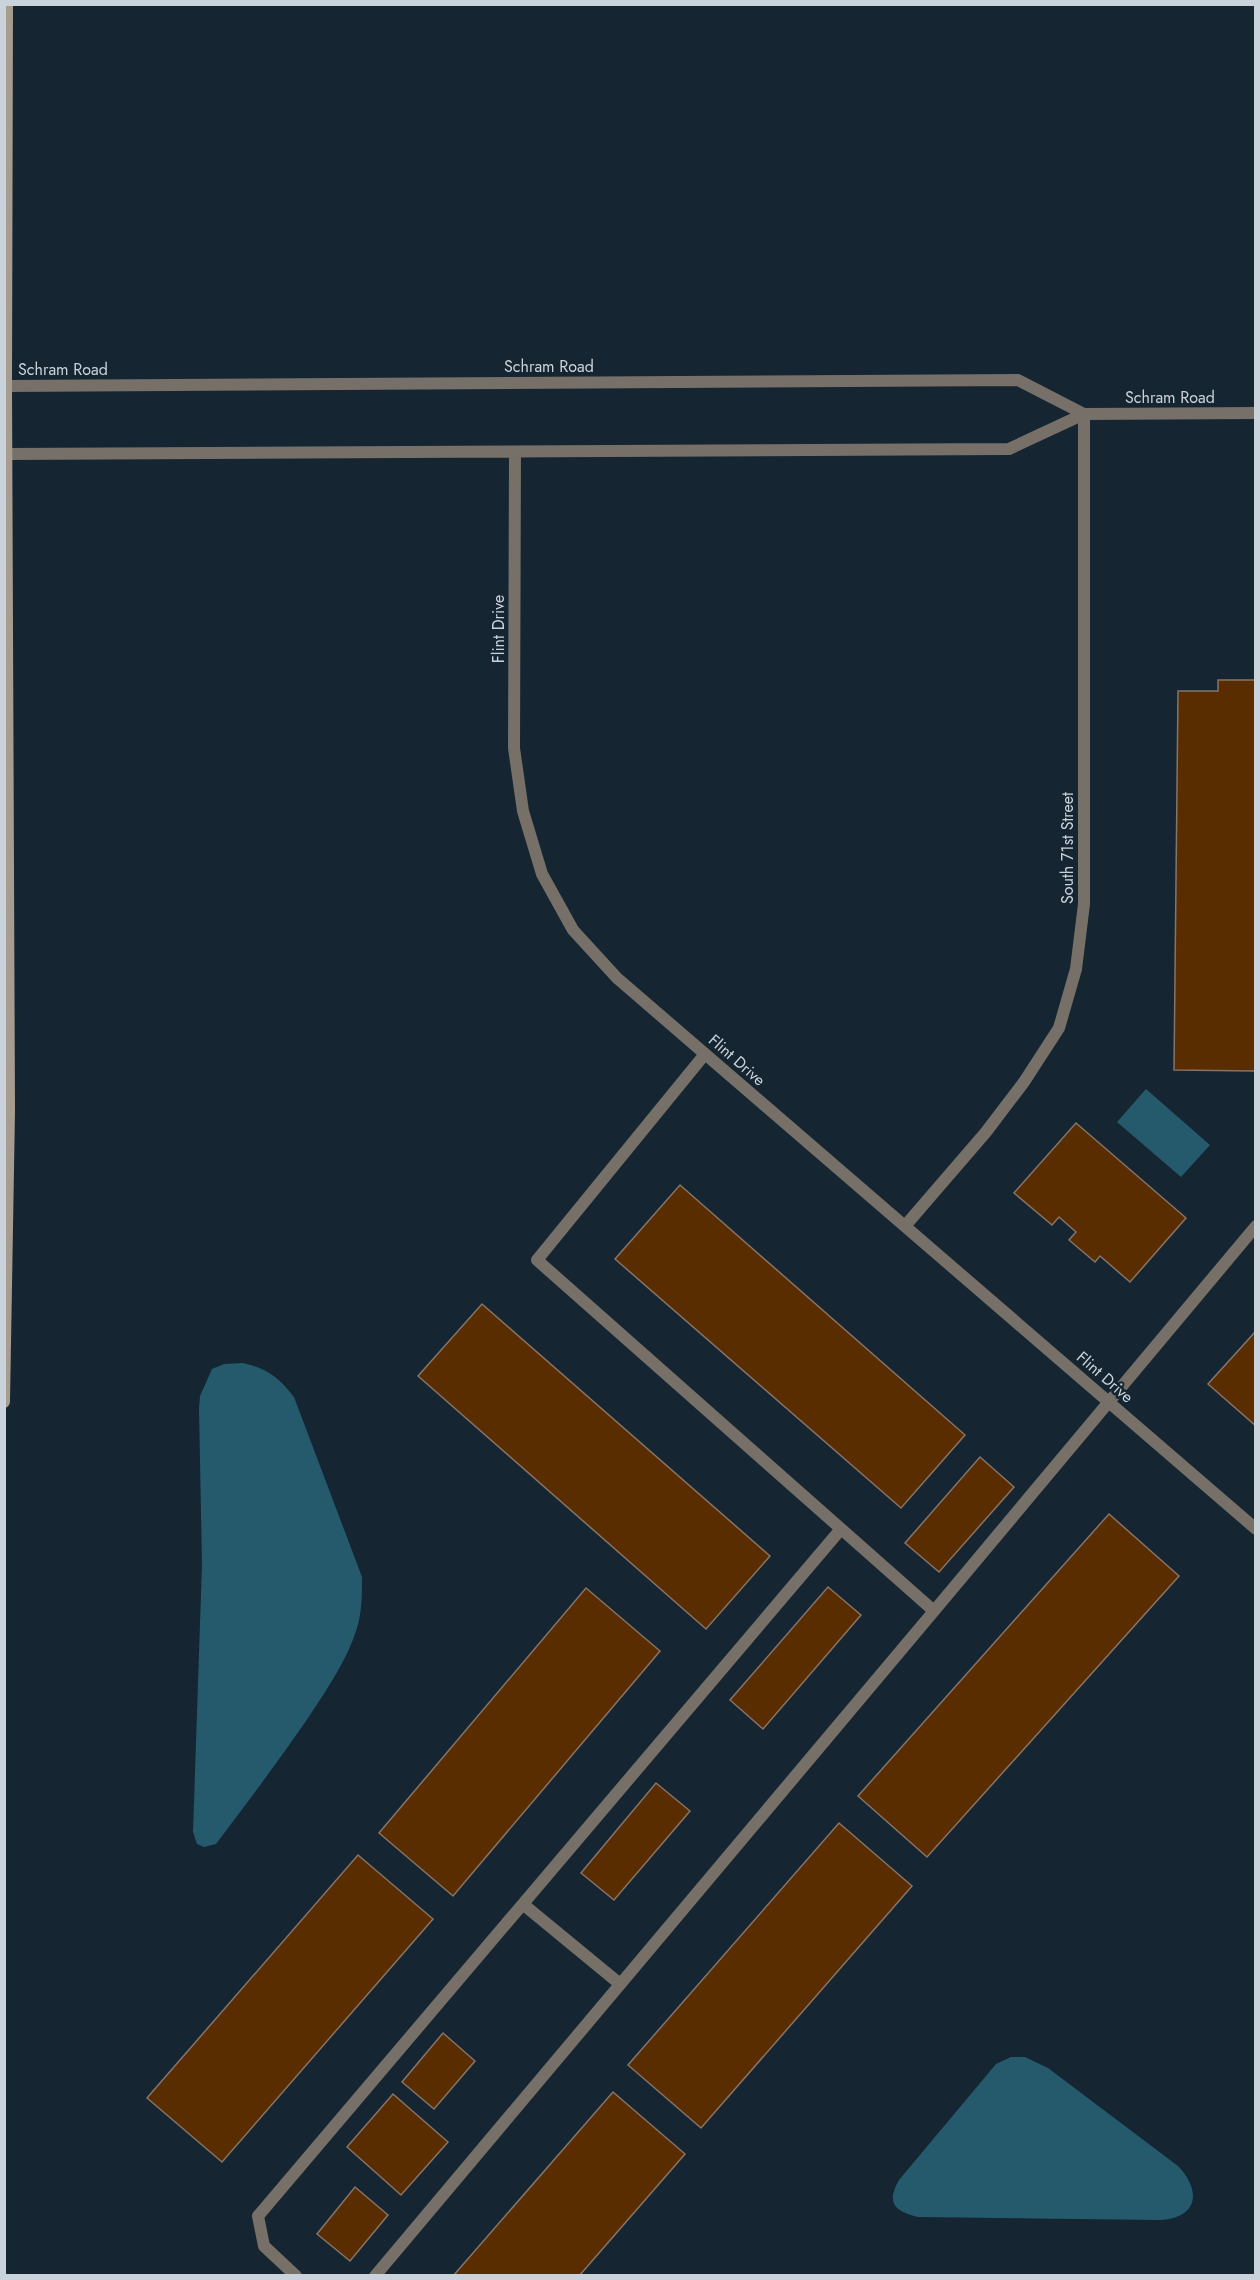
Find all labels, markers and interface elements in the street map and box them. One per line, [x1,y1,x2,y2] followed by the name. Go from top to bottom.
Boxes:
[504,355,594,378] street label: Schram Road
[18,358,108,381] street label: Schram Road
[1125,386,1215,409] street label: Schram Road
[487,595,510,663] street label: Flint Drive
[1056,792,1079,904] street label: South 71st Street
[704,1029,770,1091] street label: Flint Drive
[1072,1346,1138,1408] street label: Flint Drive

